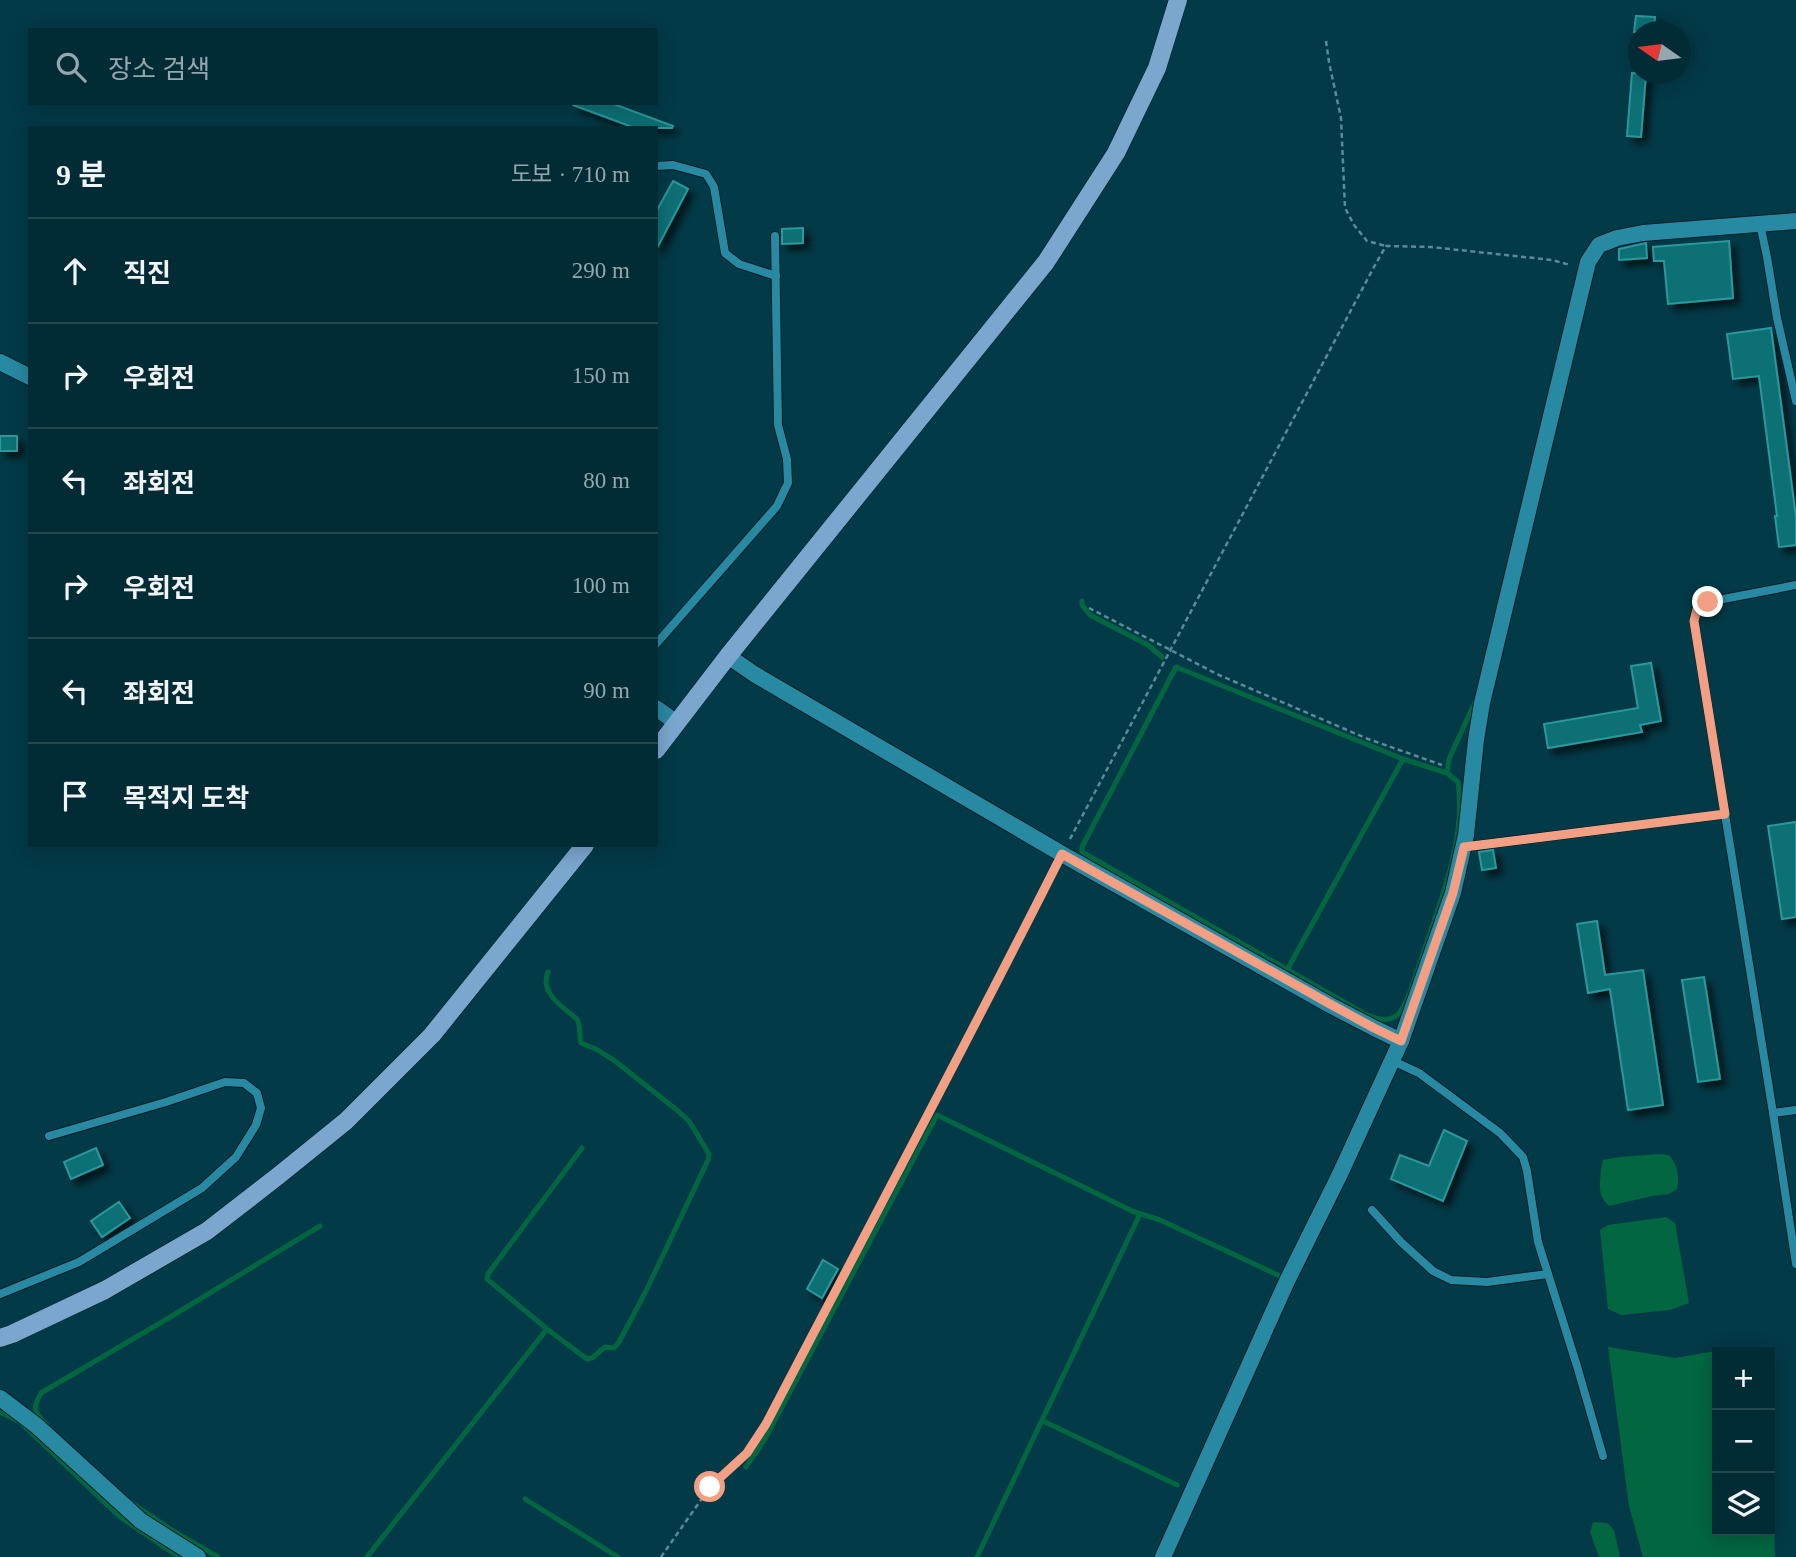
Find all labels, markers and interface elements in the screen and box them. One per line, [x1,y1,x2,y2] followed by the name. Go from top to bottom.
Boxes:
[1628,21,1691,84] north arrow
[28,28,658,105] search box
[52,48,90,86] icon: search
[108,55,210,84] text: 장소 검색
[56,158,106,191] text: 9 분
[510,162,630,187] text: 도보 · 710 m
[56,252,94,290] icon: ahead
[572,258,630,283] text: 290 m
[123,259,171,288] text: 직진
[56,357,94,395] icon: right
[572,363,630,388] text: 150 m
[123,364,195,393] text: 우회전
[56,462,94,500] icon: left
[583,468,630,493] text: 80 m
[123,469,195,498] text: 좌회전
[56,567,94,605] icon: right
[572,573,630,598] text: 100 m
[123,574,195,603] text: 우회전
[1692,586,1723,617] route end
[56,672,94,710] icon: left
[583,678,630,703] text: 90 m
[123,679,195,708] text: 좌회전
[56,777,94,815] icon: arrive
[123,784,249,813] text: 목적지 도착
[1712,1347,1775,1536] map controls
[1712,1347,1775,1410] button: +
[1712,1410,1775,1473] button: −
[694,1471,725,1502] route start
[1712,1473,1775,1536] button: layers

